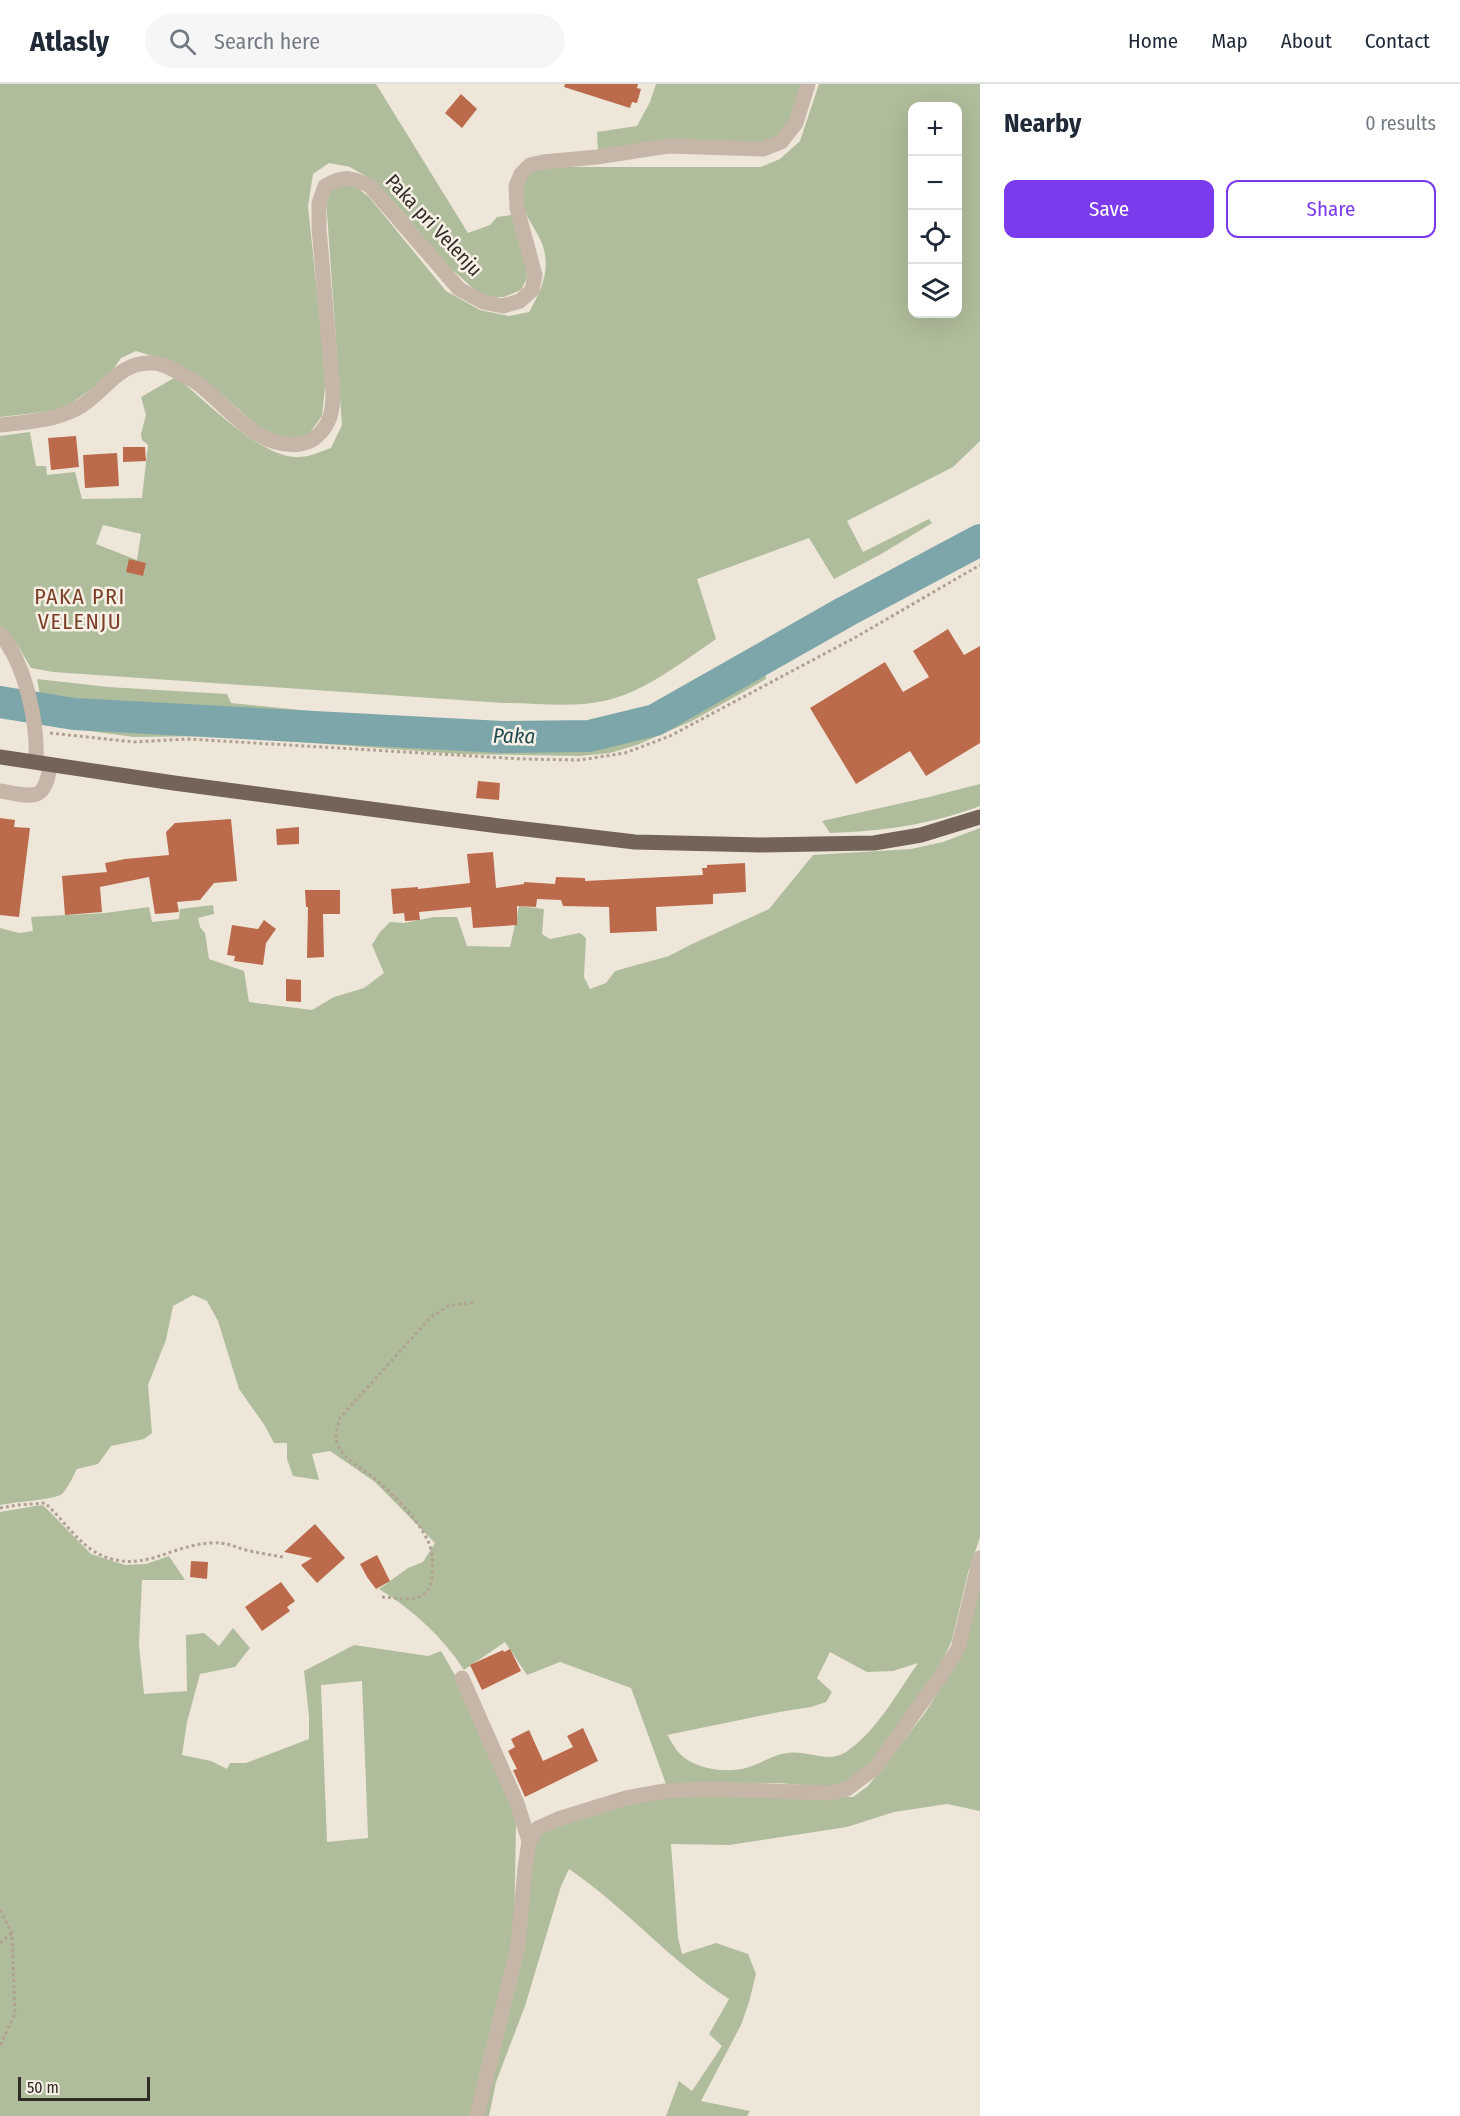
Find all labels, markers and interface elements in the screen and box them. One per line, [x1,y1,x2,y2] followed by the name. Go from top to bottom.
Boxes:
[145,14,565,68] search box
[30,25,109,58] text: Atlasly
[166,25,199,58] icon: search
[214,28,320,55] text: Search here
[1128,28,1178,54] text: Home
[1211,28,1248,54] text: Map
[1281,28,1332,54] text: About
[1365,28,1430,54] text: Contact
[908,102,962,318] map controls
[908,102,962,156] button: +
[1004,108,1081,139] text: Nearby
[1365,111,1436,135] text: 0 results
[908,156,962,210] button: −
[381,169,487,281] street label: Paka pri Velenju
[1004,180,1214,238] button: Save
[1226,180,1436,238] button: Share
[908,210,962,264] button: locate
[908,264,962,318] button: layers
[34,583,126,635] district label: PAKA PRI VELENJU
[493,723,535,749] water label: Paka
[18,2074,150,2102] scale bar
[27,2078,59,2097] text: 50 m

